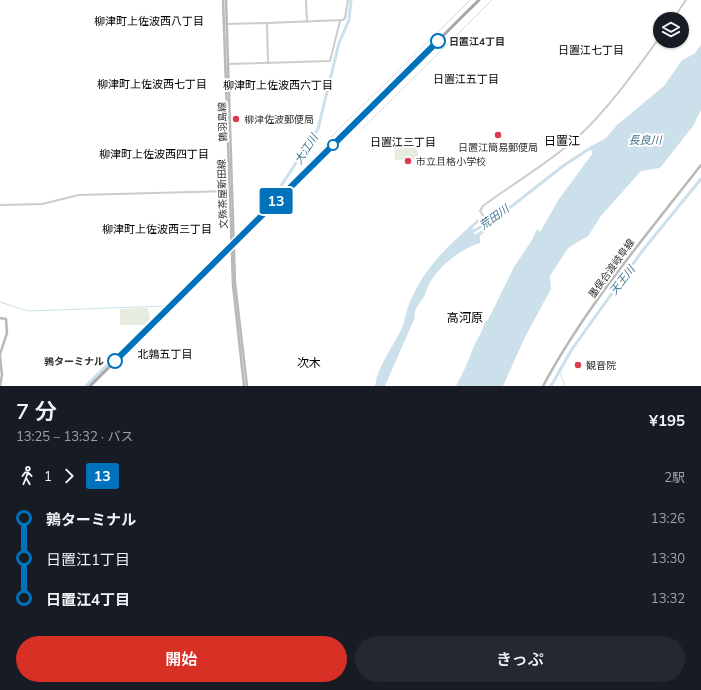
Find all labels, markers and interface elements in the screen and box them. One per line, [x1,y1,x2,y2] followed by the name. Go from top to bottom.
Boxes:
[653,12,689,48] map controls
[653,12,689,48] button: layers
[94,14,204,28] district label: 柳津町上佐波西八丁目
[430,33,446,49] marker: 日置江4丁目
[449,35,505,48] place label: 日置江4丁目
[558,43,624,57] district label: 日置江七丁目
[433,72,499,86] district label: 日置江五丁目
[97,77,207,91] district label: 柳津町上佐波西七丁目
[223,78,333,92] district label: 柳津町上佐波西六丁目
[215,102,230,142] street label: 鶉羽島線
[244,113,314,126] place label: 柳津佐波郵便局
[231,114,241,124] marker: 柳津佐波郵便局
[493,130,503,140] marker: 日置江簡易郵便局
[291,131,321,167] water label: 大江川
[544,133,580,148] district label: 日置江
[629,133,662,147] water label: 長良川
[370,135,436,149] district label: 日置江三丁目
[327,139,339,151] unlabelled marker
[458,141,538,154] place label: 日置江簡易郵便局
[99,147,209,161] district label: 柳津町上佐波西四丁目
[416,155,486,168] place label: 市立且格小学校
[403,156,413,166] marker: 市立且格小学校
[215,159,230,229] street label: 文殊茶屋新田線
[258,188,294,214] line badge: 13
[268,192,284,210] text: 13
[477,201,512,232] water label: 荒田川
[102,222,212,236] district label: 柳津町上佐波西三丁目
[586,236,637,300] street label: 墨俣合渡岐阜線
[606,262,638,297] water label: 天王川
[447,310,483,325] district label: 高河原
[138,347,193,361] district label: 北鶉五丁目
[107,353,123,369] marker: 鶉ターミナル
[44,355,104,368] place label: 鶉ターミナル
[297,355,321,370] district label: 次木
[586,359,616,372] place label: 観音院
[573,360,583,370] marker: 観音院
[16,397,57,425] text: 7 分
[649,411,685,430] text: ¥195
[16,428,133,444] text: 13:25 – 13:32 · バス
[16,465,38,487] icon: walk
[58,465,80,487] icon: forward
[94,467,111,485] text: 13
[44,468,52,484] text: 1
[664,469,685,485] text: 2駅
[46,510,136,529] text: 鶉ターミナル
[651,510,685,526] text: 13:26
[46,550,130,569] text: 日置江1丁目
[651,550,685,566] text: 13:30
[46,590,130,609] text: 日置江4丁目
[651,590,685,606] text: 13:32
[16,636,347,682] button: 開始
[355,636,685,682] button: きっぷ

